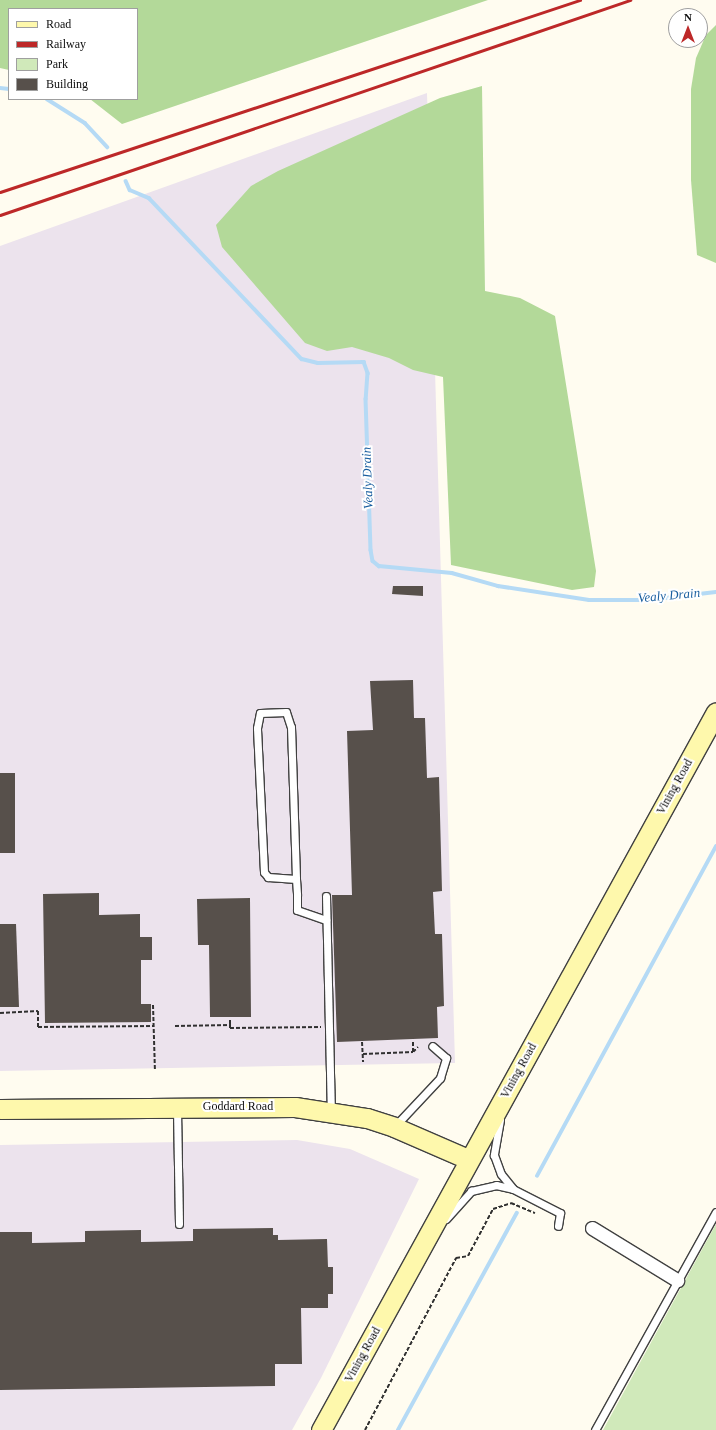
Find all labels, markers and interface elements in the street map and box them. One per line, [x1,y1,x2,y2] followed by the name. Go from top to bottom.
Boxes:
[8,8,138,100] legend
[668,8,708,48] north arrow
[684,11,692,23] text: N
[46,17,71,31] text: Road
[46,37,86,51] text: Railway
[46,57,68,71] text: Park
[46,77,88,91] text: Building
[359,447,377,509] water label: Vealy Drain
[637,586,701,606] water label: Vealy Drain
[654,757,696,817] street label: Vining Road
[498,1041,540,1101] street label: Vining Road
[203,1100,273,1114] street label: Goddard Road
[342,1325,384,1385] street label: Vining Road

